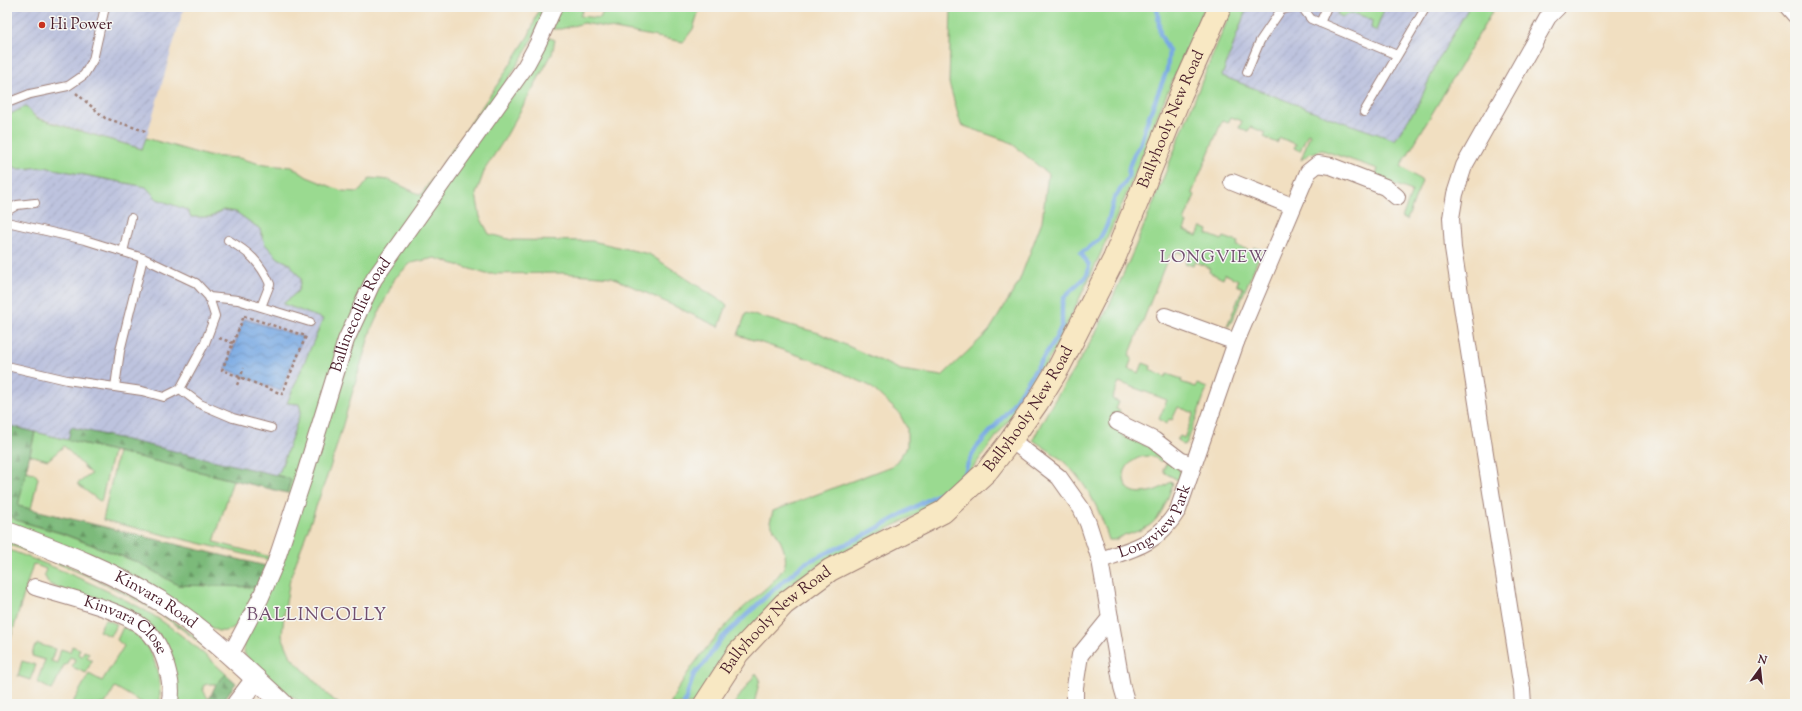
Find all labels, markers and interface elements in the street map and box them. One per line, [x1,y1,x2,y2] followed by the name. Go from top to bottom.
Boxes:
[50,14,112,37] place label: Hi Power
[37,20,47,30] marker: Hi Power
[1132,47,1211,192] street label: Ballyhooly New Road
[1160,246,1268,270] district label: LONGVIEW
[325,253,397,375] street label: Ballinecollie Road
[978,342,1079,477] street label: Ballyhooly New Road
[1115,481,1198,565] street label: Longview Park
[716,561,837,679] street label: Ballyhooly New Road
[110,566,202,635] street label: Kinvara Road
[81,591,173,658] street label: Kinvara Close
[247,603,387,629] district label: BALLINCOLLY
[1740,649,1780,689] north arrow
[1755,651,1769,669] text: N

